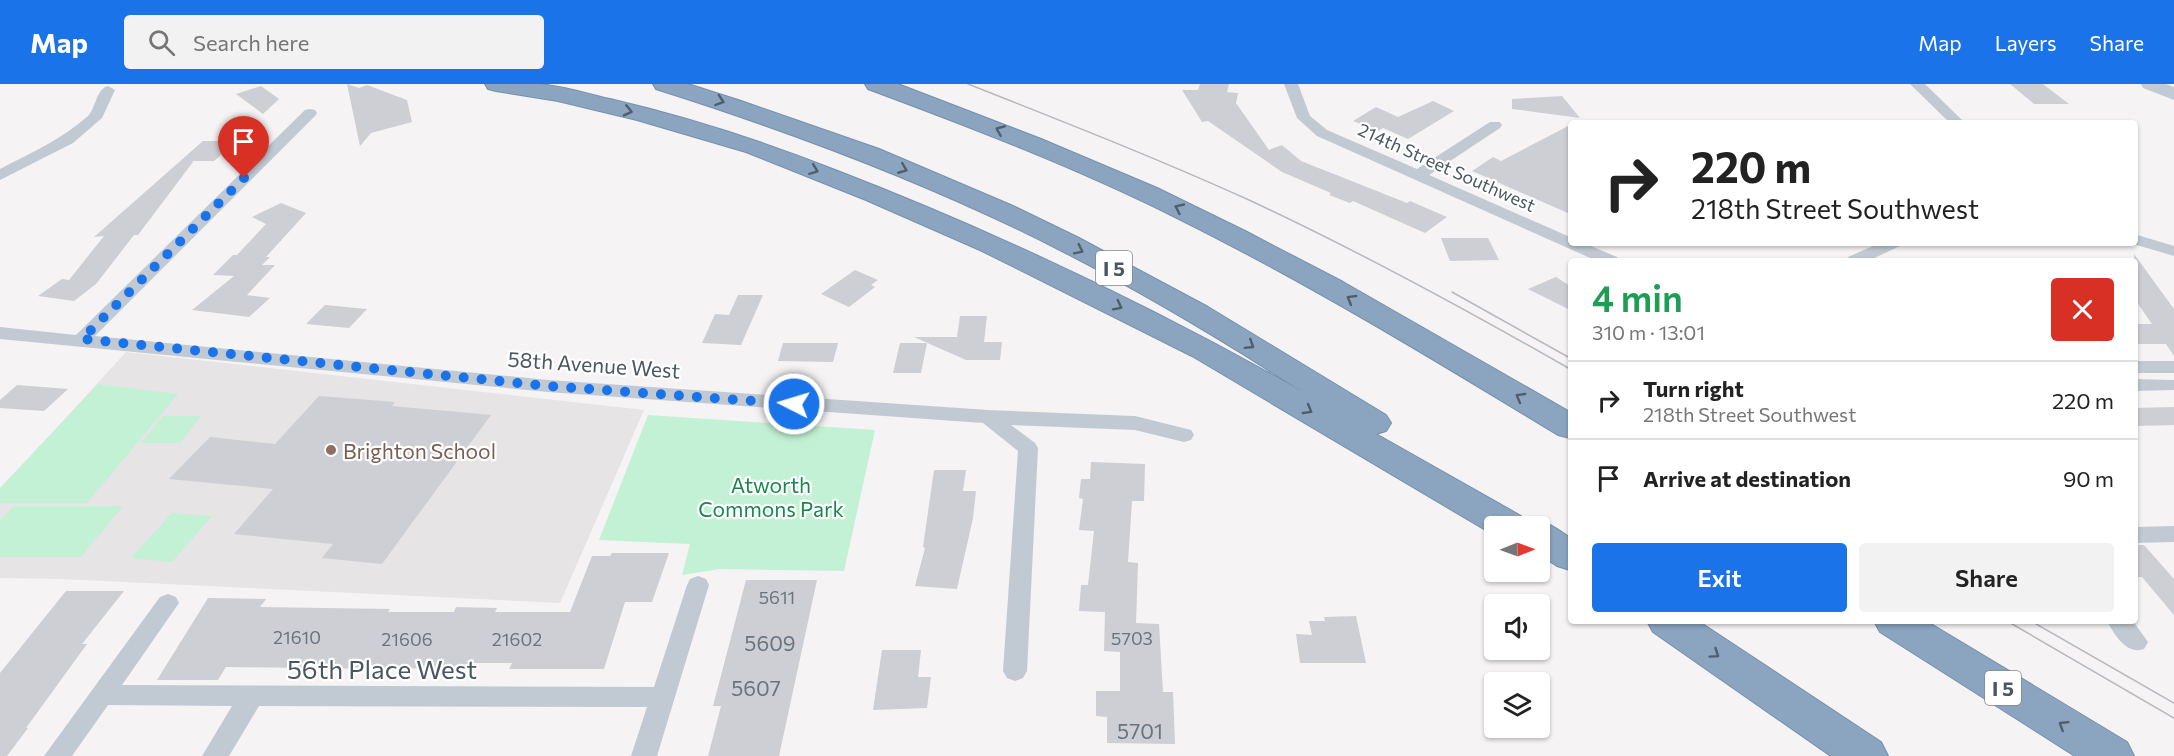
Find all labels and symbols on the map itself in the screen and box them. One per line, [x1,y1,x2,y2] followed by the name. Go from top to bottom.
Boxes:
[714,94,725,106] one-way arrow
[623,103,633,116] one-way arrow
[218,116,269,178] pin
[1355,118,1539,216] street label: 214th Street Southwest
[996,125,1007,137] one-way arrow
[897,161,907,174] one-way arrow
[807,163,818,175] one-way arrow
[1174,204,1185,216] one-way arrow
[1073,243,1084,255] one-way arrow
[1096,251,1132,285] road number: I 5
[1347,295,1357,307] one-way arrow
[1112,299,1123,310] one-way arrow
[1244,338,1254,350] one-way arrow
[507,346,681,382] street label: 58th Avenue West
[762,372,826,436] position arrow
[1516,393,1526,404] one-way arrow
[1302,402,1312,414] one-way arrow
[343,438,496,463] place label: Brighton School
[324,443,338,457] marker: Brighton School
[698,472,844,521] park label: Atworth Commons Park
[1484,516,1550,582] north arrow
[759,586,795,608] house number: 5611
[273,626,321,648] house number: 21610
[1111,627,1153,649] house number: 5703
[381,628,433,650] house number: 21606
[492,628,542,650] house number: 21602
[744,630,796,655] house number: 5609
[1709,647,1720,658] one-way arrow
[287,653,477,684] street label: 56th Place West
[1985,671,2021,705] road number: I 5
[731,675,781,700] house number: 5607
[1117,718,1163,743] house number: 5701
[2059,721,2069,733] one-way arrow

